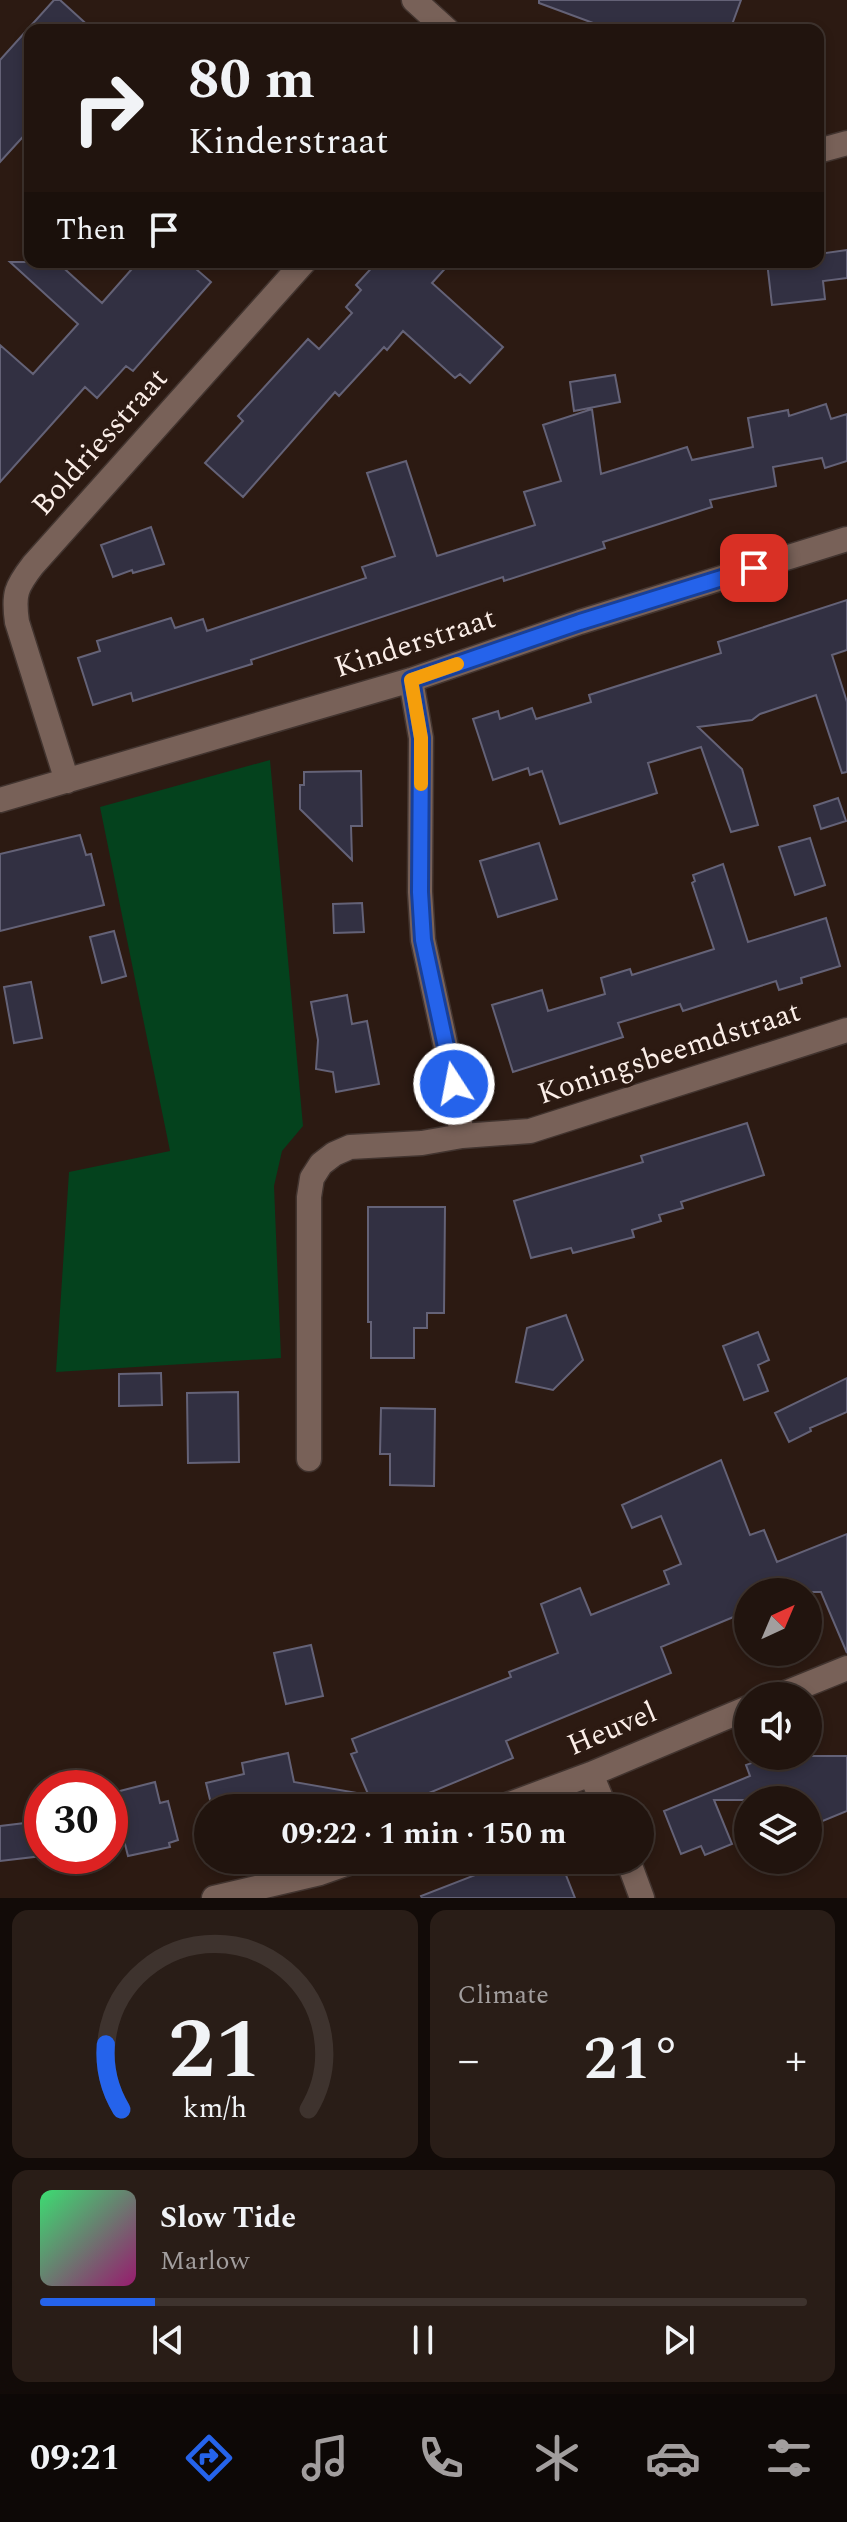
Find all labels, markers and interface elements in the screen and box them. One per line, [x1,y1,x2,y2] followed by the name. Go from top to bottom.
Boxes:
[188,38,315,123] text: 80 m
[56,56,160,160] icon: right
[188,115,388,170] text: Kinderstraat
[56,207,126,253] text: Then
[142,208,186,252] icon: arrive
[21,357,179,527] street label: Boldriesstraat
[720,534,788,602] pin
[732,546,776,590] icon: arrive
[328,595,502,691] street label: Kinderstraat
[531,989,807,1117] street label: Koningsbeemdstraat
[412,1042,496,1126] position arrow
[734,1578,822,1666] north arrow
[734,1578,822,1874] map controls
[734,1682,822,1770] button: sound
[560,1690,664,1768] street label: Heuvel
[24,1770,128,1874] speed limit sign: 30
[734,1786,822,1874] button: layers
[281,1811,567,1857] text: 09:22 · 1 min · 150 m
[458,1975,549,2015] text: Climate
[168,1988,261,2115] text: 21
[584,2014,681,2106] text: 21°
[458,2027,480,2094] text: −
[785,2027,807,2094] text: +
[183,2087,247,2130] text: km/h
[160,2195,296,2241] text: Slow Tide
[160,2241,249,2281] text: Marlow
[146,2318,190,2362] icon: previous
[401,2318,445,2362] icon: pause
[657,2318,701,2362] icon: next
[181,2430,237,2486] icon: directions
[297,2430,353,2486] icon: music
[413,2430,469,2486] icon: phone
[529,2430,585,2486] icon: climate
[645,2430,701,2486] icon: car
[761,2430,817,2486] icon: filters
[30,2431,120,2486] text: 09:21

